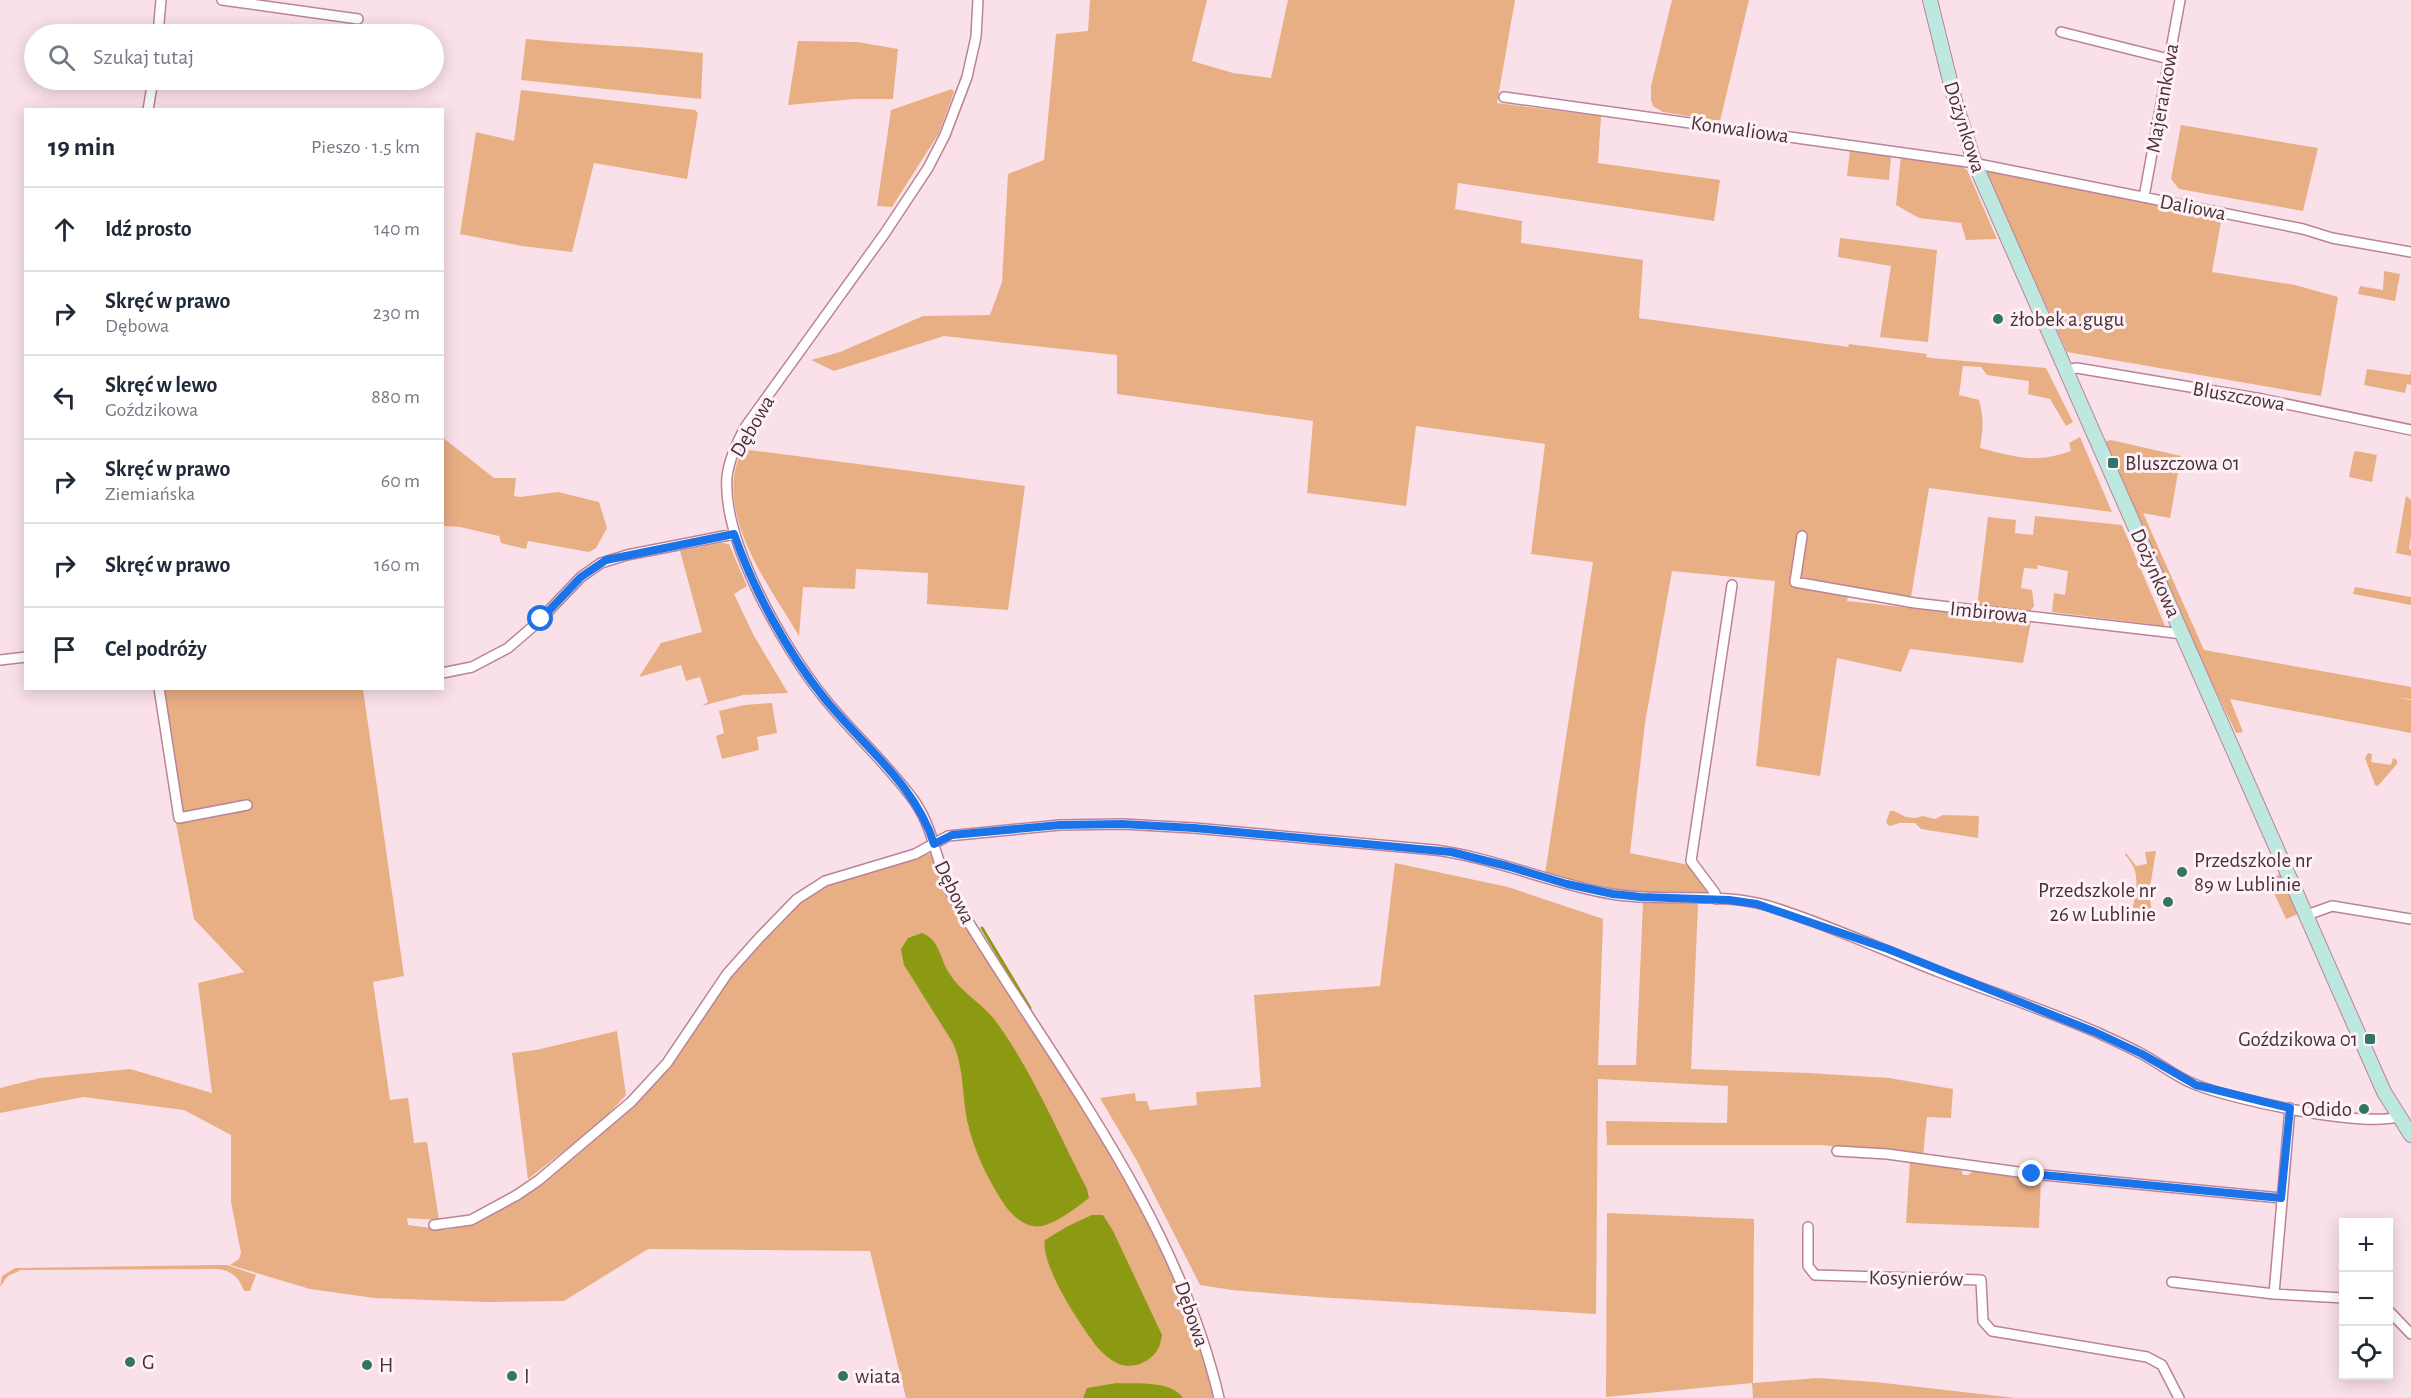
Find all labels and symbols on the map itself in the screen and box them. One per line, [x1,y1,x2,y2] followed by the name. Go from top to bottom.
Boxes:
[2143,41,2183,155] street label: Majerankowa
[1940,79,1989,176] street label: Dożynkowa
[1690,112,1791,147] street label: Konwaliowa
[2158,191,2228,224] street label: Daliowa
[2010,309,2125,330] place label: żłobek a.gugu
[1991,312,2005,326] marker: żłobek a.gugu
[2191,378,2287,415] street label: Bluszczowa
[726,391,779,461] street label: Dębowa
[2125,453,2240,474] place label: Bluszczowa 01
[2106,456,2120,470] marker: Bluszczowa 01
[2127,526,2185,621] street label: Dożynkowa
[1949,598,2029,627] street label: Imbirowa
[527,605,553,631] route start
[2194,850,2312,895] place label: Przedszkole nr 89 w Lublinie
[930,857,979,927] street label: Dębowa
[2175,865,2189,879] marker: Przedszkole nr 89 w Lublinie
[2038,880,2156,925] place label: Przedszkole nr 26 w Lublinie
[2161,895,2175,909] marker: Przedszkole nr 26 w Lublinie
[2238,1029,2358,1050] place label: Goździkowa 01
[2363,1032,2377,1046] marker: Goździkowa 01
[2302,1099,2352,1120] place label: Odido
[2357,1102,2371,1116] marker: Odido
[2018,1160,2044,1186] route end
[1869,1267,1963,1290] street label: Kosynierów
[1171,1279,1213,1350] street label: Dębowa
[142,1352,155,1373] place label: G
[123,1355,137,1369] marker: G
[379,1355,393,1376] place label: H
[360,1358,374,1372] marker: H
[524,1366,530,1387] place label: I
[855,1366,901,1387] place label: wiata
[505,1369,519,1383] marker: I
[836,1369,850,1383] marker: wiata

